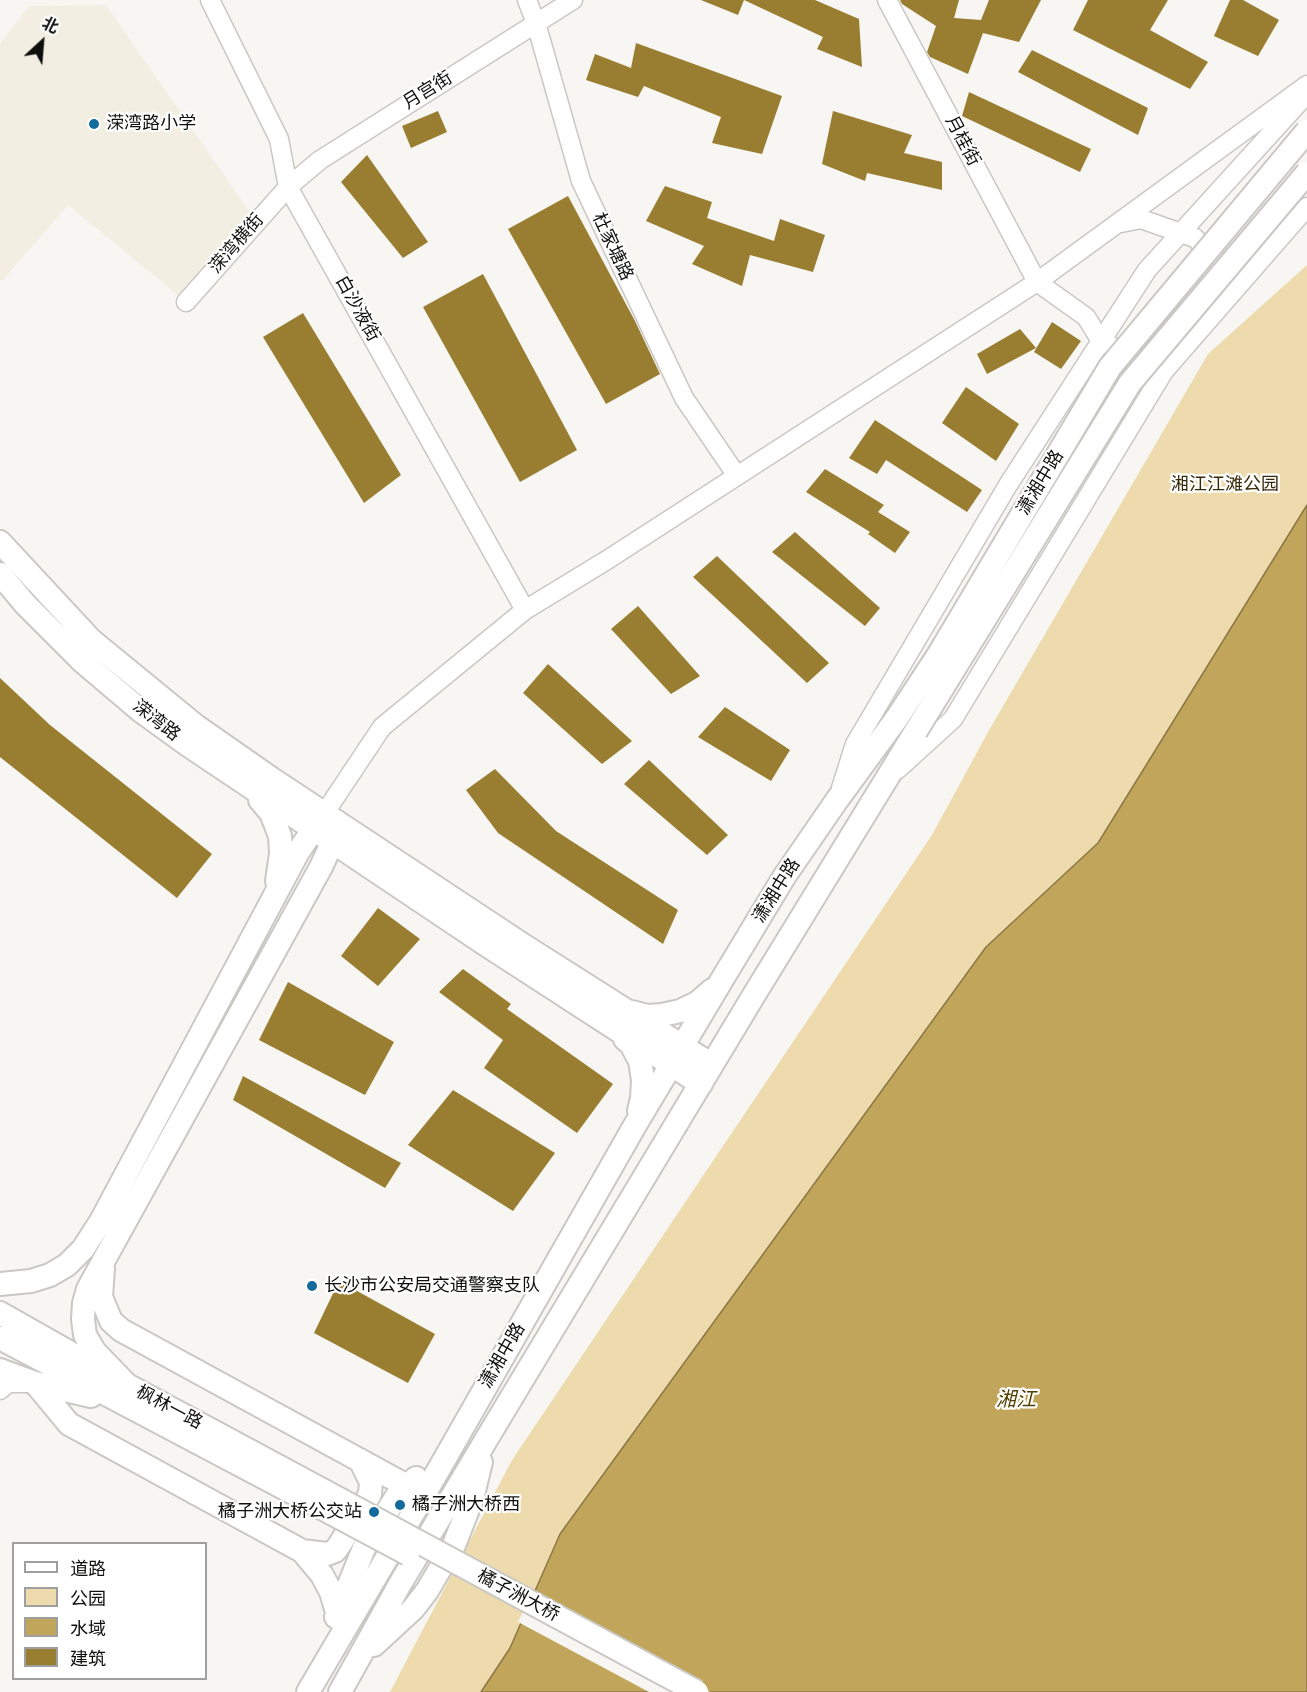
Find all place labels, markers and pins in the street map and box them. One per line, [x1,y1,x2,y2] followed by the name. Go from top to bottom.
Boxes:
[106,113,196,135] place label: 溁湾路小学
[87,117,101,131] marker: 溁湾路小学
[324,1275,540,1297] place label: 长沙市公安局交通警察支队
[305,1279,319,1293] marker: 长沙市公安局交通警察支队
[412,1494,520,1516] place label: 橘子洲大桥西
[393,1498,407,1512] marker: 橘子洲大桥西
[218,1501,362,1523] place label: 橘子洲大桥公交站
[367,1505,381,1519] marker: 橘子洲大桥公交站

